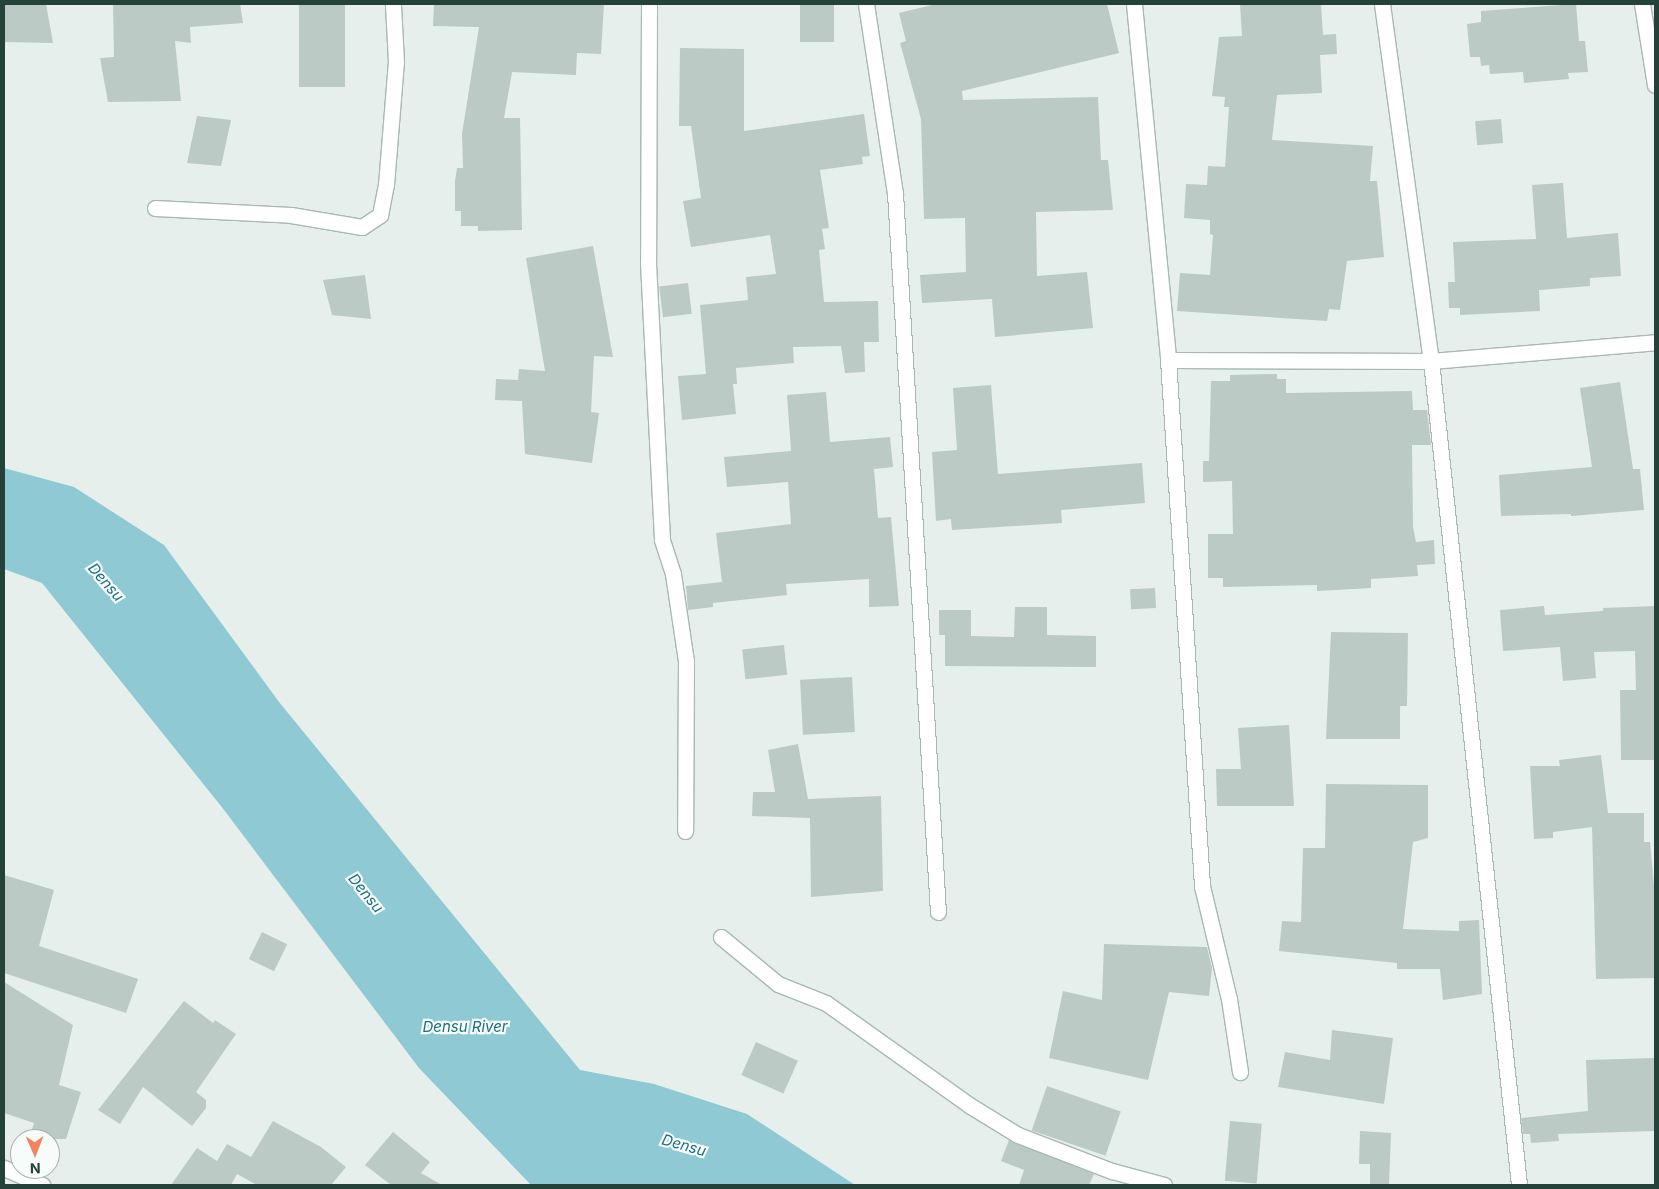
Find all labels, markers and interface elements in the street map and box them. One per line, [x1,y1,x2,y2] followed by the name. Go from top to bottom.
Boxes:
[84,559,128,605] water label: Densu
[345,870,387,916] water label: Densu
[422,1018,508,1036] water label: Densu River
[10,1129,60,1179] north arrow
[660,1130,708,1160] water label: Densu
[30,1160,41,1177] text: N

